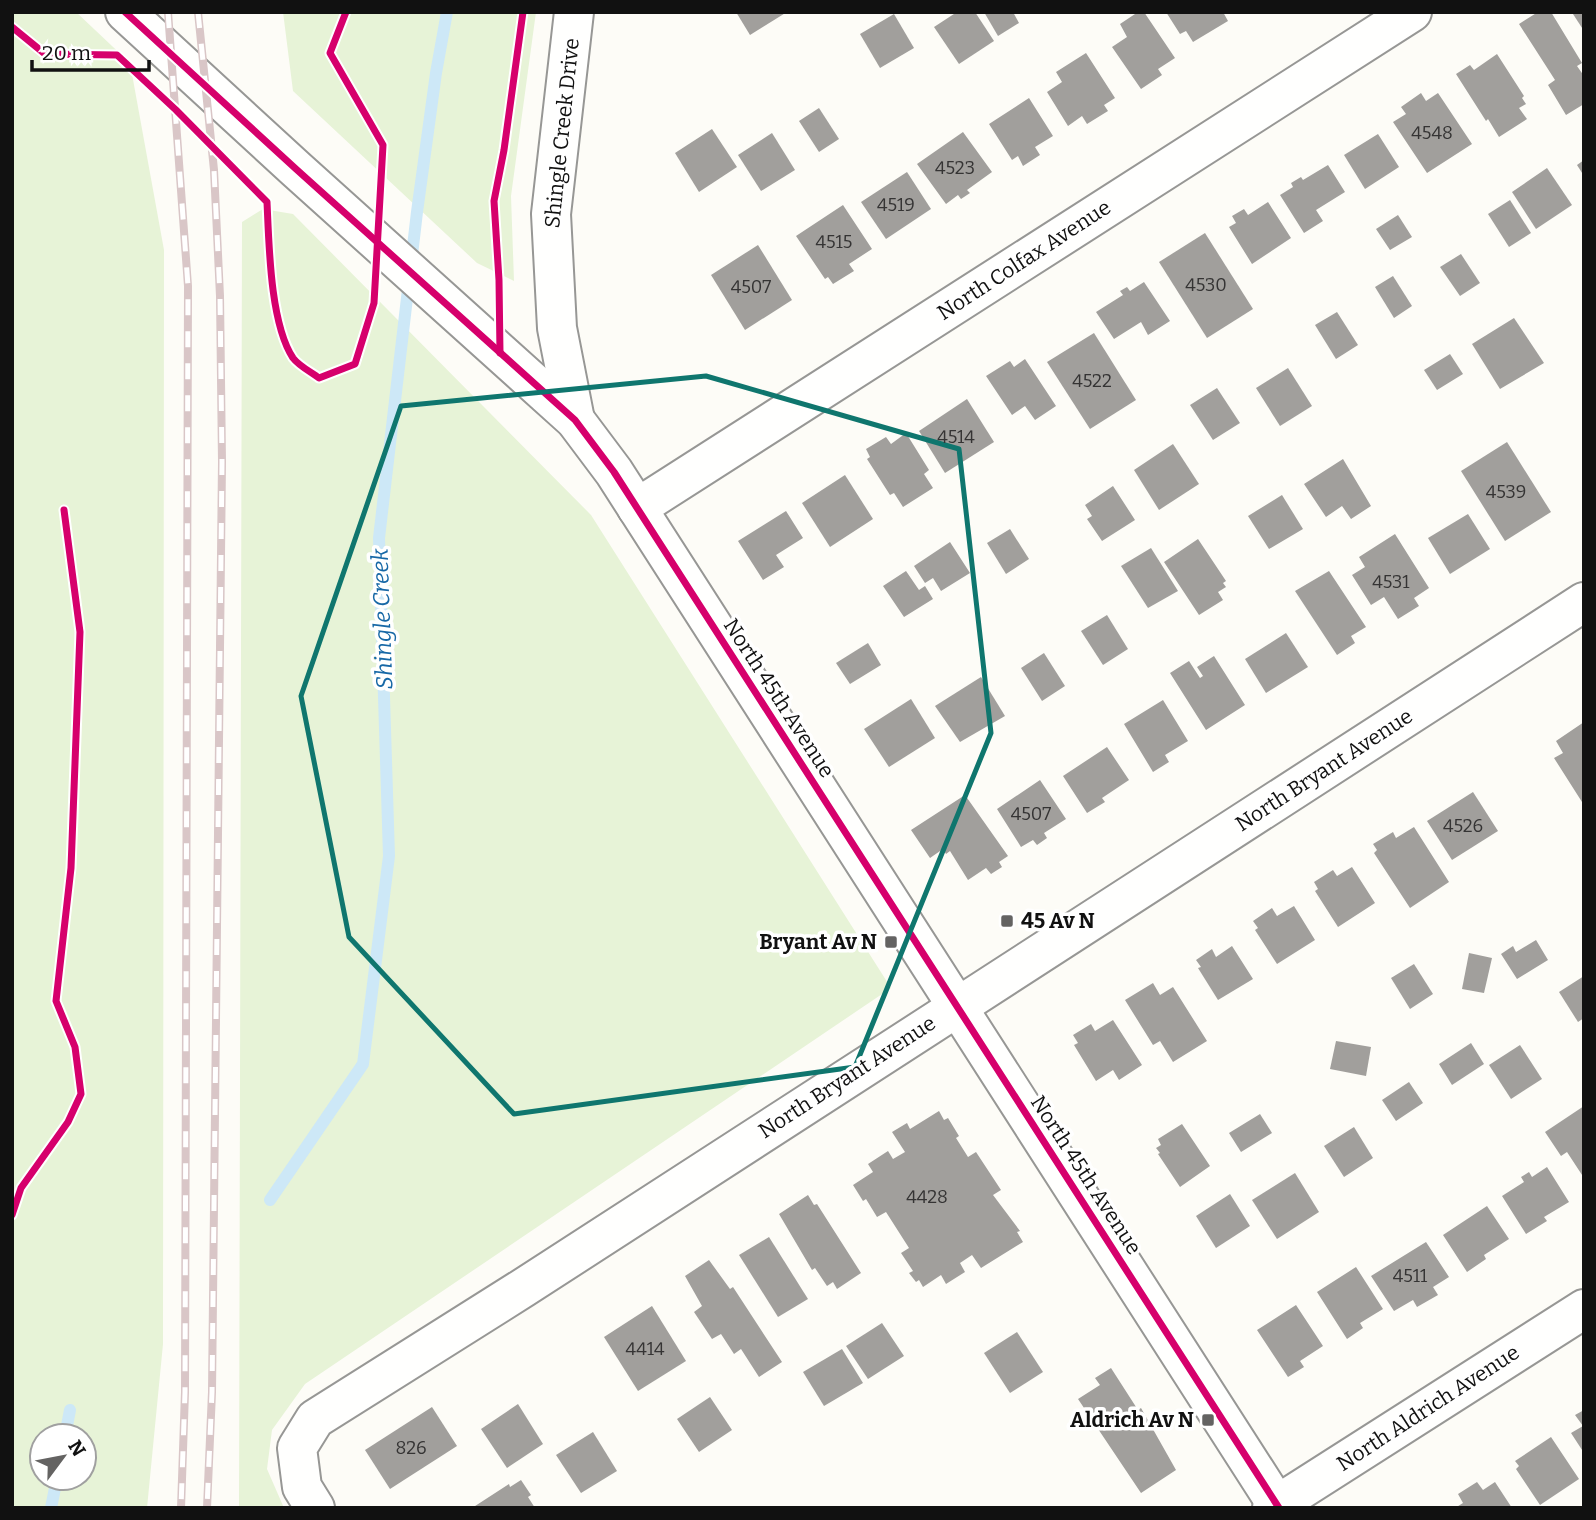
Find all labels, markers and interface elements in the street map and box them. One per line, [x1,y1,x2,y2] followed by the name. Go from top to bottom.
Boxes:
[32,28,149,72] scale bar
[539,37,585,229] street label: Shingle Creek Drive
[42,40,91,66] text: 20 m
[1411,122,1453,144] house number: 4548
[935,157,975,179] house number: 4523
[877,194,915,216] house number: 4519
[932,194,1116,326] street label: North Colfax Avenue
[816,231,852,253] house number: 4515
[1185,274,1227,296] house number: 4530
[731,276,771,298] house number: 4507
[1072,370,1112,392] house number: 4522
[937,426,975,448] house number: 4514
[1486,481,1526,503] house number: 4539
[366,548,398,690] water label: Shingle Creek
[1372,571,1410,593] house number: 4531
[718,614,840,782] street label: North 45th Avenue
[1230,703,1418,837] street label: North Bryant Avenue
[1011,803,1051,825] house number: 4507
[1443,815,1483,837] house number: 4526
[1021,908,1095,934] place label: 45 Av N
[999,913,1015,929] marker: 45 Av N
[759,929,877,955] place label: Bryant Av N
[883,934,899,950] marker: Bryant Av N
[753,1010,941,1144] street label: North Bryant Avenue
[1025,1091,1147,1259] street label: North 45th Avenue
[906,1186,948,1208] house number: 4428
[1393,1265,1428,1287] house number: 4511
[626,1338,665,1360] house number: 4414
[1332,1339,1524,1477] street label: North Aldrich Avenue
[1070,1407,1194,1433] place label: Aldrich Av N
[1200,1412,1216,1428] marker: Aldrich Av N
[28,1422,98,1492] north arrow
[63,1436,91,1461] text: N
[395,1437,427,1459] house number: 826

